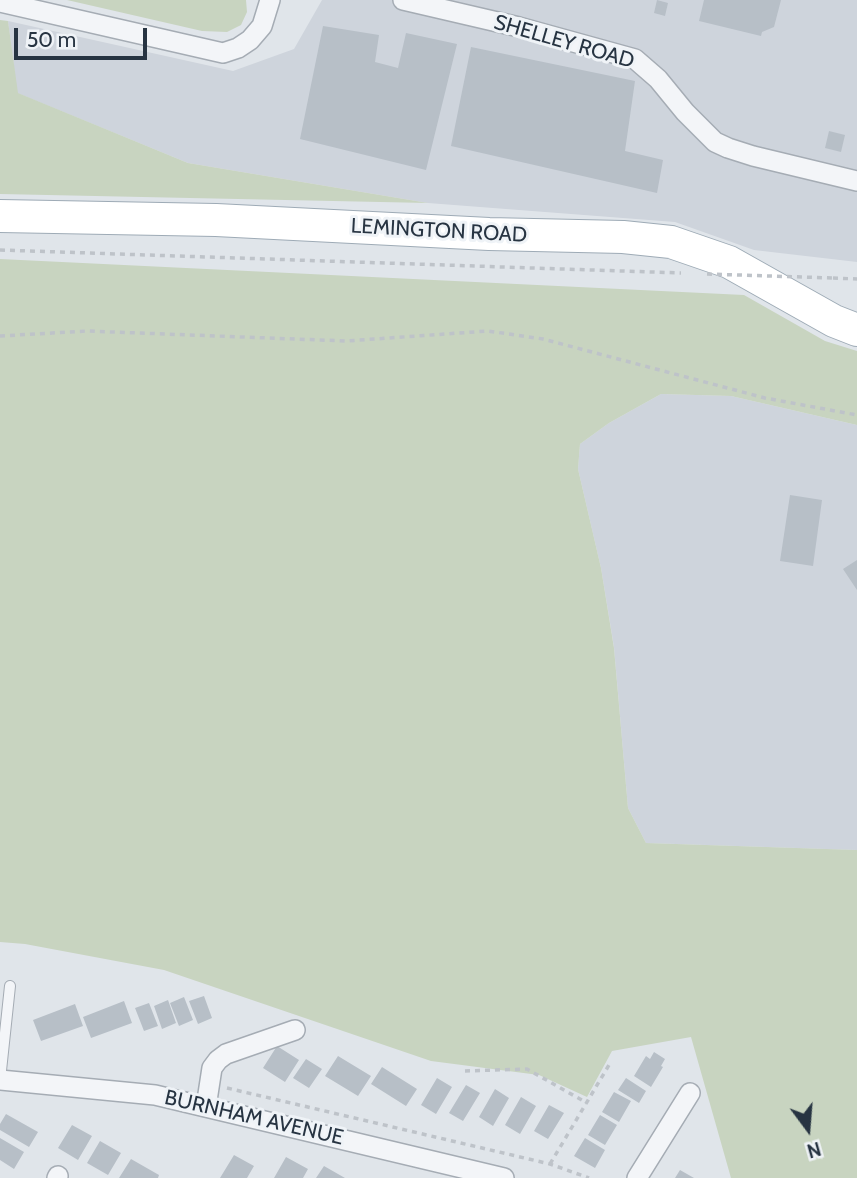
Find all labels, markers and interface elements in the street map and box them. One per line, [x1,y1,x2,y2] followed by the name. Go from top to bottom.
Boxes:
[491,10,637,74] street label: SHELLEY ROAD
[18,14,150,58] scale bar
[27,27,76,52] text: 50 m
[350,214,528,248] street label: LEMINGTON ROAD
[162,1085,346,1151] street label: BURNHAM AVENUE
[773,1094,843,1164] north arrow
[804,1137,824,1163] text: N

